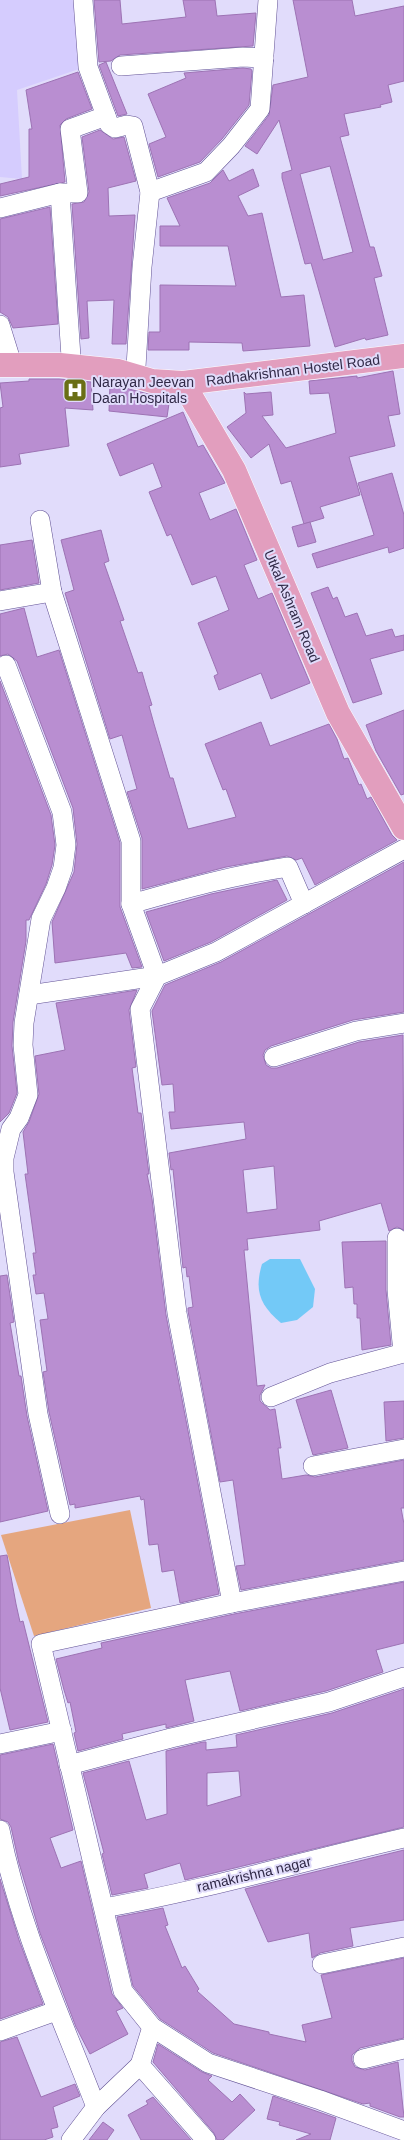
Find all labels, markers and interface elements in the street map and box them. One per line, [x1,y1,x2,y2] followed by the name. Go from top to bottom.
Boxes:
[205,351,381,389] street label: Radhakrishnan Hostel Road
[92,374,194,406] place label: Narayan Jeevan Daan Hospitals
[62,377,88,403] hospital icon: Narayan Jeevan Daan Hospitals
[261,547,323,665] street label: Utkal Ashram Road
[195,1853,313,1895] street label: ramakrishna nagar

